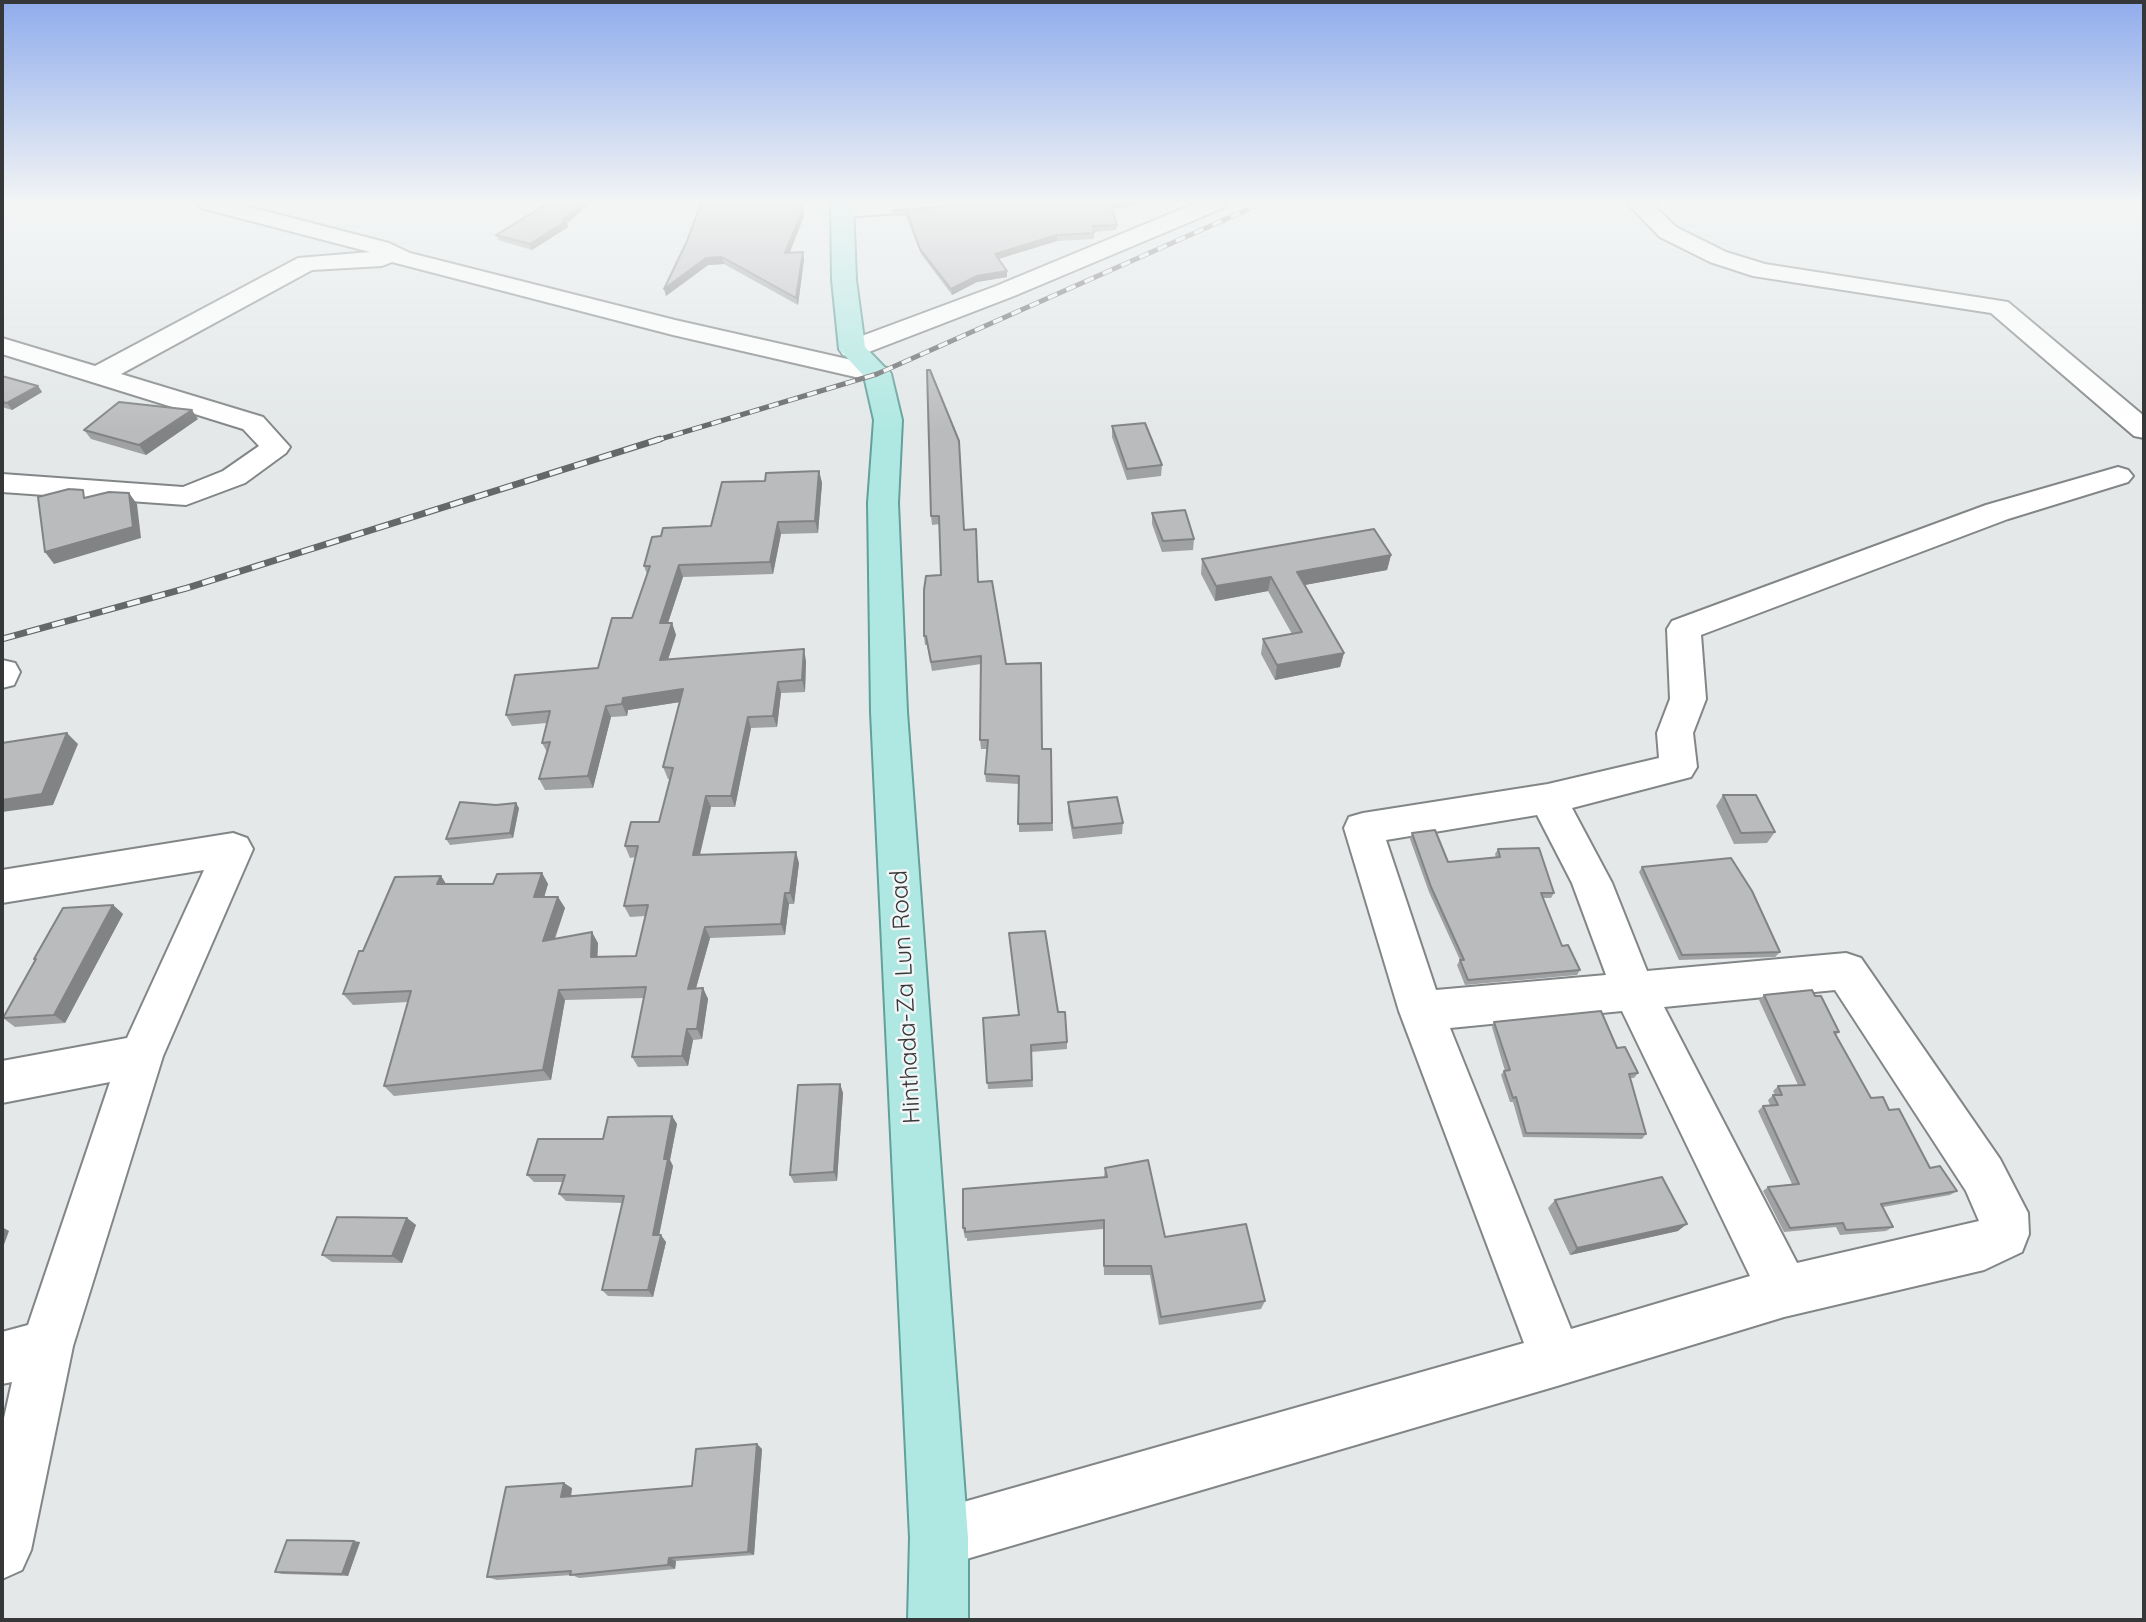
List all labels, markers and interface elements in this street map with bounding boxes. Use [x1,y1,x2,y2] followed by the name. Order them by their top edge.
[885,869,927,1125] street label: Hinthada-Za Lun Road

